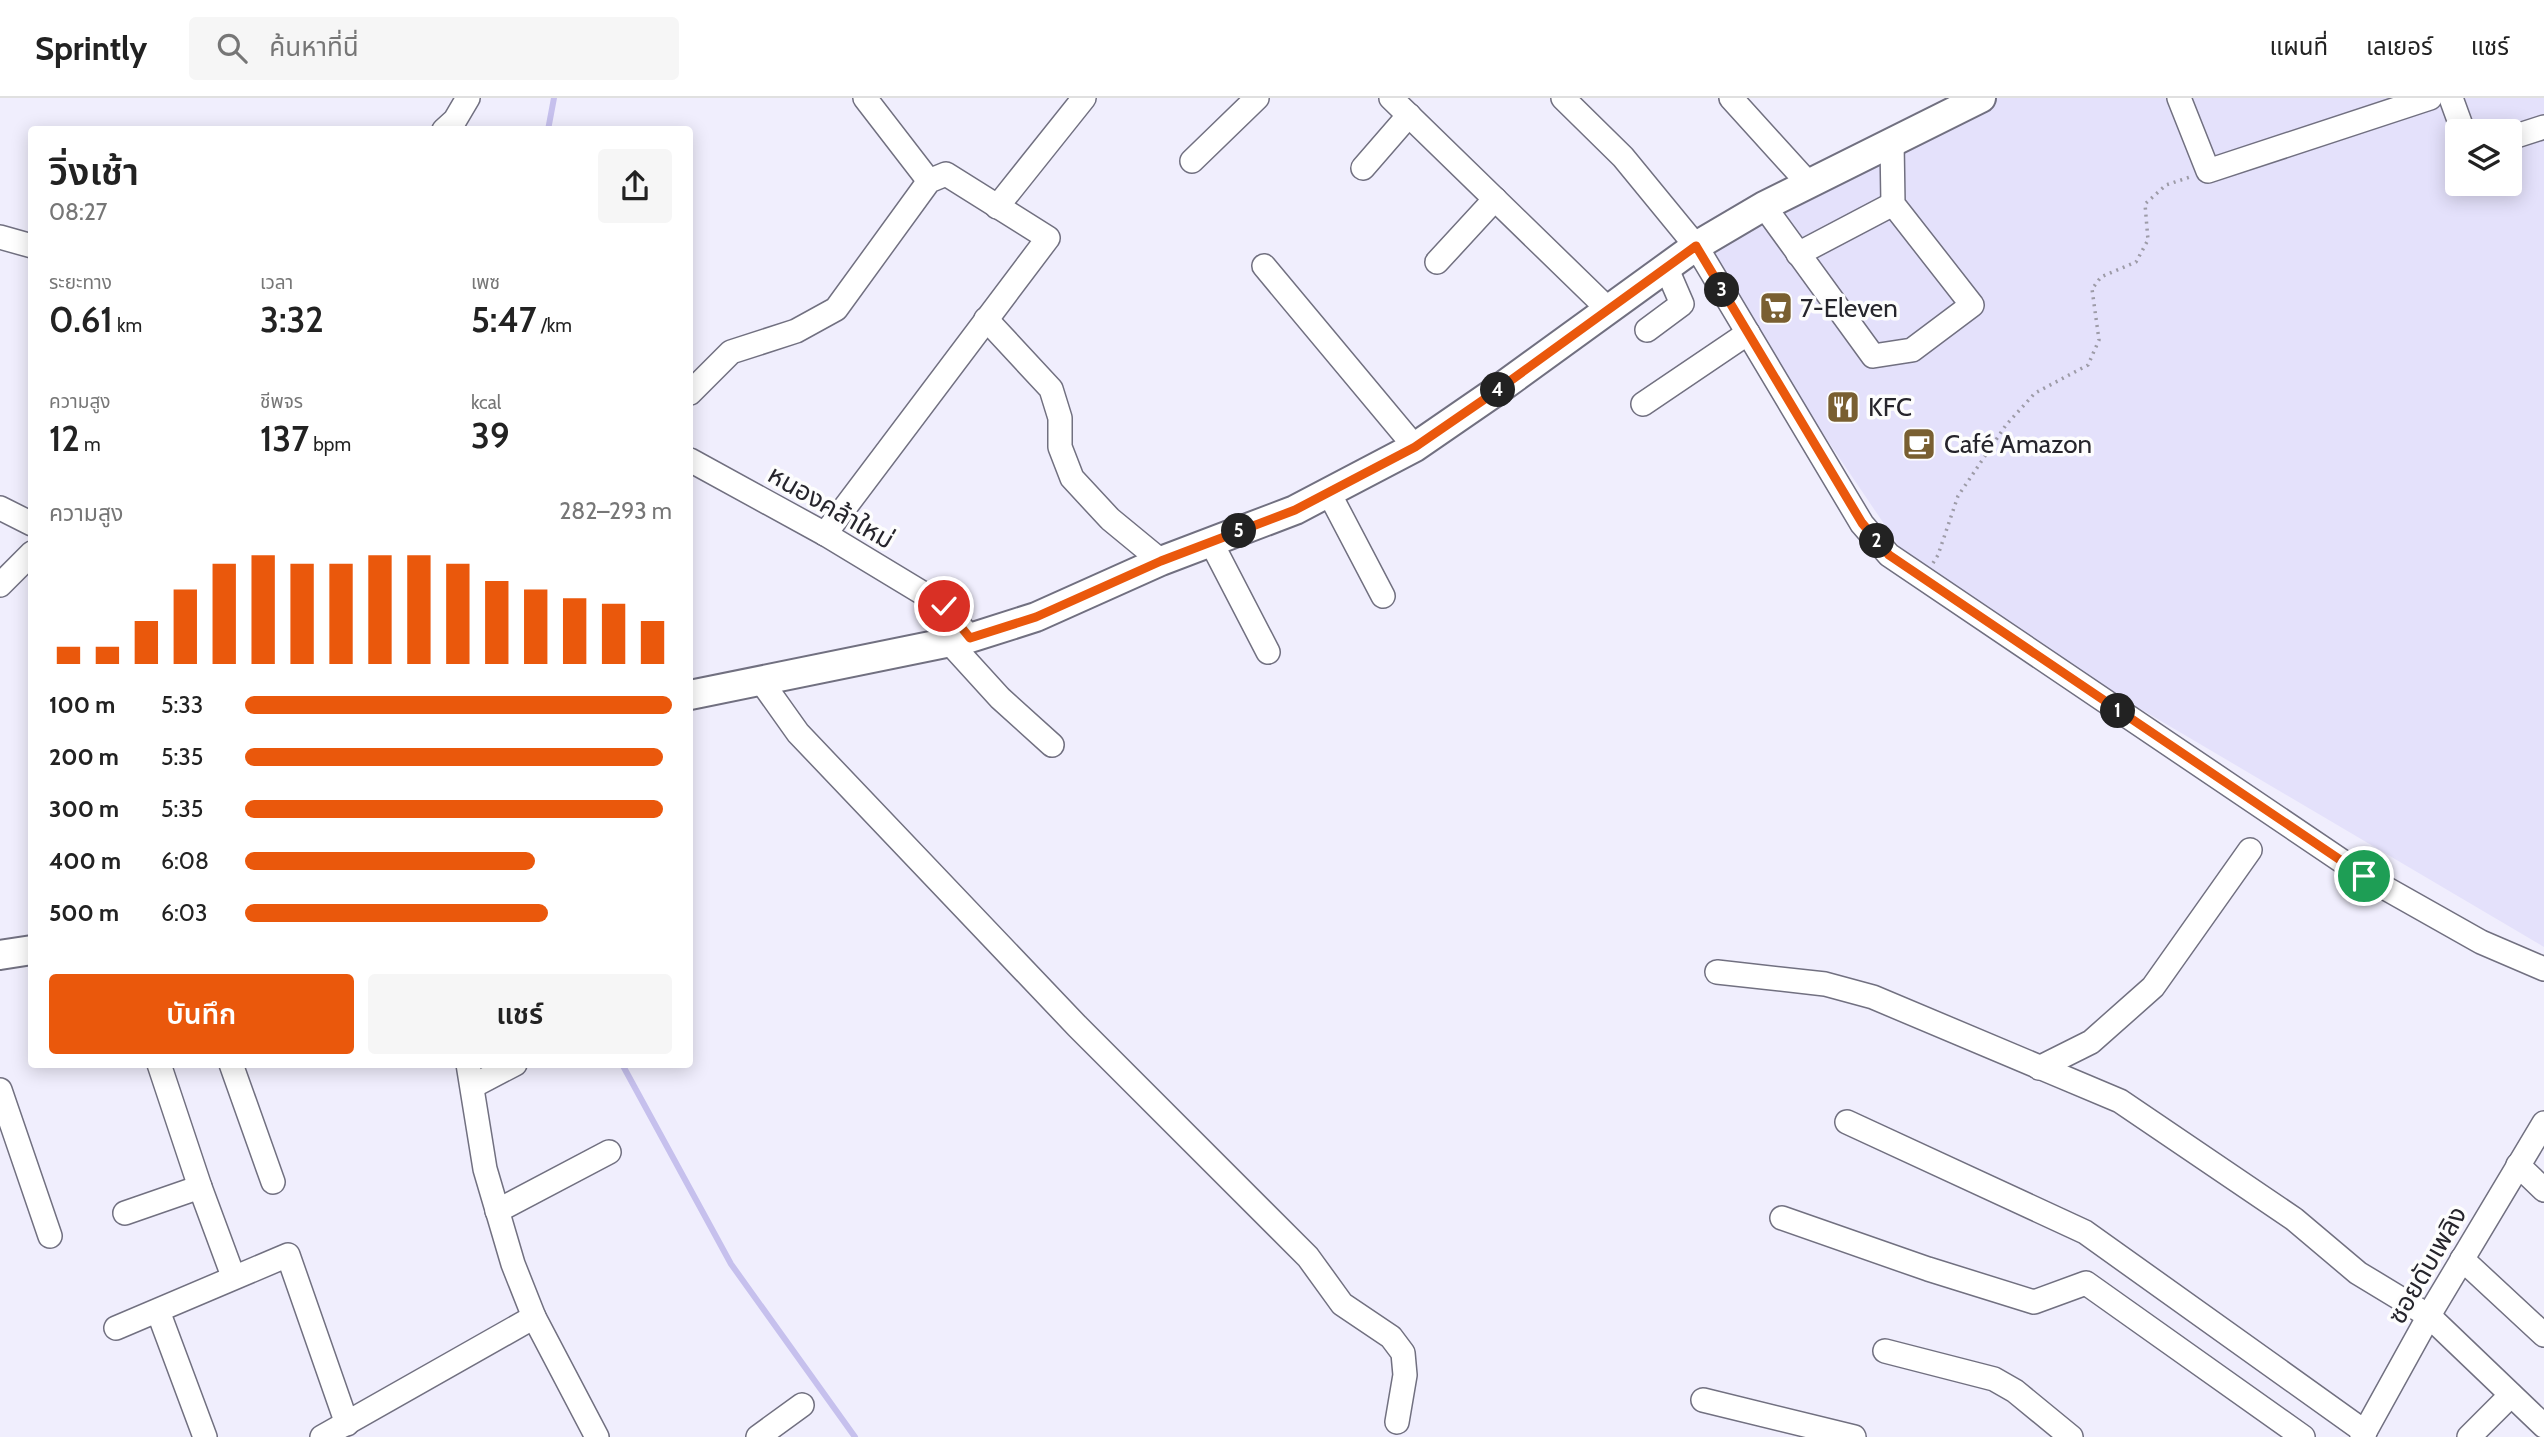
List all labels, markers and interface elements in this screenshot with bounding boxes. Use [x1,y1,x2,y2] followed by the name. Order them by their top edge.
[189,17,679,80] search box
[35,28,147,68] text: Sprintly
[213,29,251,67] icon: search
[269,31,359,63] text: ค้นหาที่นี่
[2270,32,2328,61] text: แผนที่
[2366,32,2433,61] text: เลเยอร์
[2471,32,2509,61] text: แชร์
[2445,119,2522,196] map controls
[2445,119,2522,196] button: layers
[49,148,139,195] text: วิ่งเช้า
[598,149,672,223] button: share
[49,198,107,226] text: 08:27
[49,271,112,294] text: ระยะทาง
[260,271,293,294] text: เวลา
[471,271,500,294] text: เพซ
[1704,272,1740,308] pin: 3
[1716,278,1727,301] text: 3
[1757,289,1795,327] supermarket icon: 7-Eleven
[1800,292,1898,324] place label: 7-Eleven
[49,298,113,341] text: 0.61
[260,298,324,341] text: 3:32
[471,298,536,341] text: 5:47
[113,314,142,337] text: km
[536,314,572,337] text: /km
[1480,372,1516,408] pin: 4
[1492,378,1503,401] text: 4
[1824,388,1862,426] restaurant icon: KFC
[49,390,110,413] text: ความสูง
[260,390,303,413] text: ชีพจร
[471,391,501,414] text: kcal
[1868,391,1912,423] place label: KFC
[471,414,510,457] text: 39
[49,417,80,460] text: 12
[260,417,309,460] text: 137
[1900,425,1938,463] cafe icon: Café Amazon
[1944,428,2092,460] place label: Café Amazon
[80,433,101,456] text: m
[309,433,351,456] text: bpm
[762,458,900,556] street label: หนองคล้าใหม่
[559,497,672,525] text: 282–293 m
[49,499,123,527] text: ความสูง
[1222,514,1256,548] pin: 5
[1233,519,1244,542] text: 5
[1860,524,1895,558] pin: 2
[1871,529,1882,552] text: 2
[914,576,974,636] pin
[925,587,963,625] icon: check
[49,691,115,719] text: 100 m
[161,691,203,719] text: 5:33
[2100,694,2136,728] pin: 1
[2114,699,2121,722] text: 1
[49,743,119,771] text: 200 m
[161,743,203,771] text: 5:35
[49,795,119,823] text: 300 m
[161,795,203,823] text: 5:35
[2334,846,2394,906] pin
[49,847,121,875] text: 400 m
[161,847,209,875] text: 6:08
[2345,857,2383,895] icon: arrive
[49,899,119,927] text: 500 m
[161,899,207,927] text: 6:03
[49,974,354,1054] button: บันทึก
[368,974,672,1054] button: แชร์
[2380,1200,2474,1330] street label: ซอยดับเพลิง

